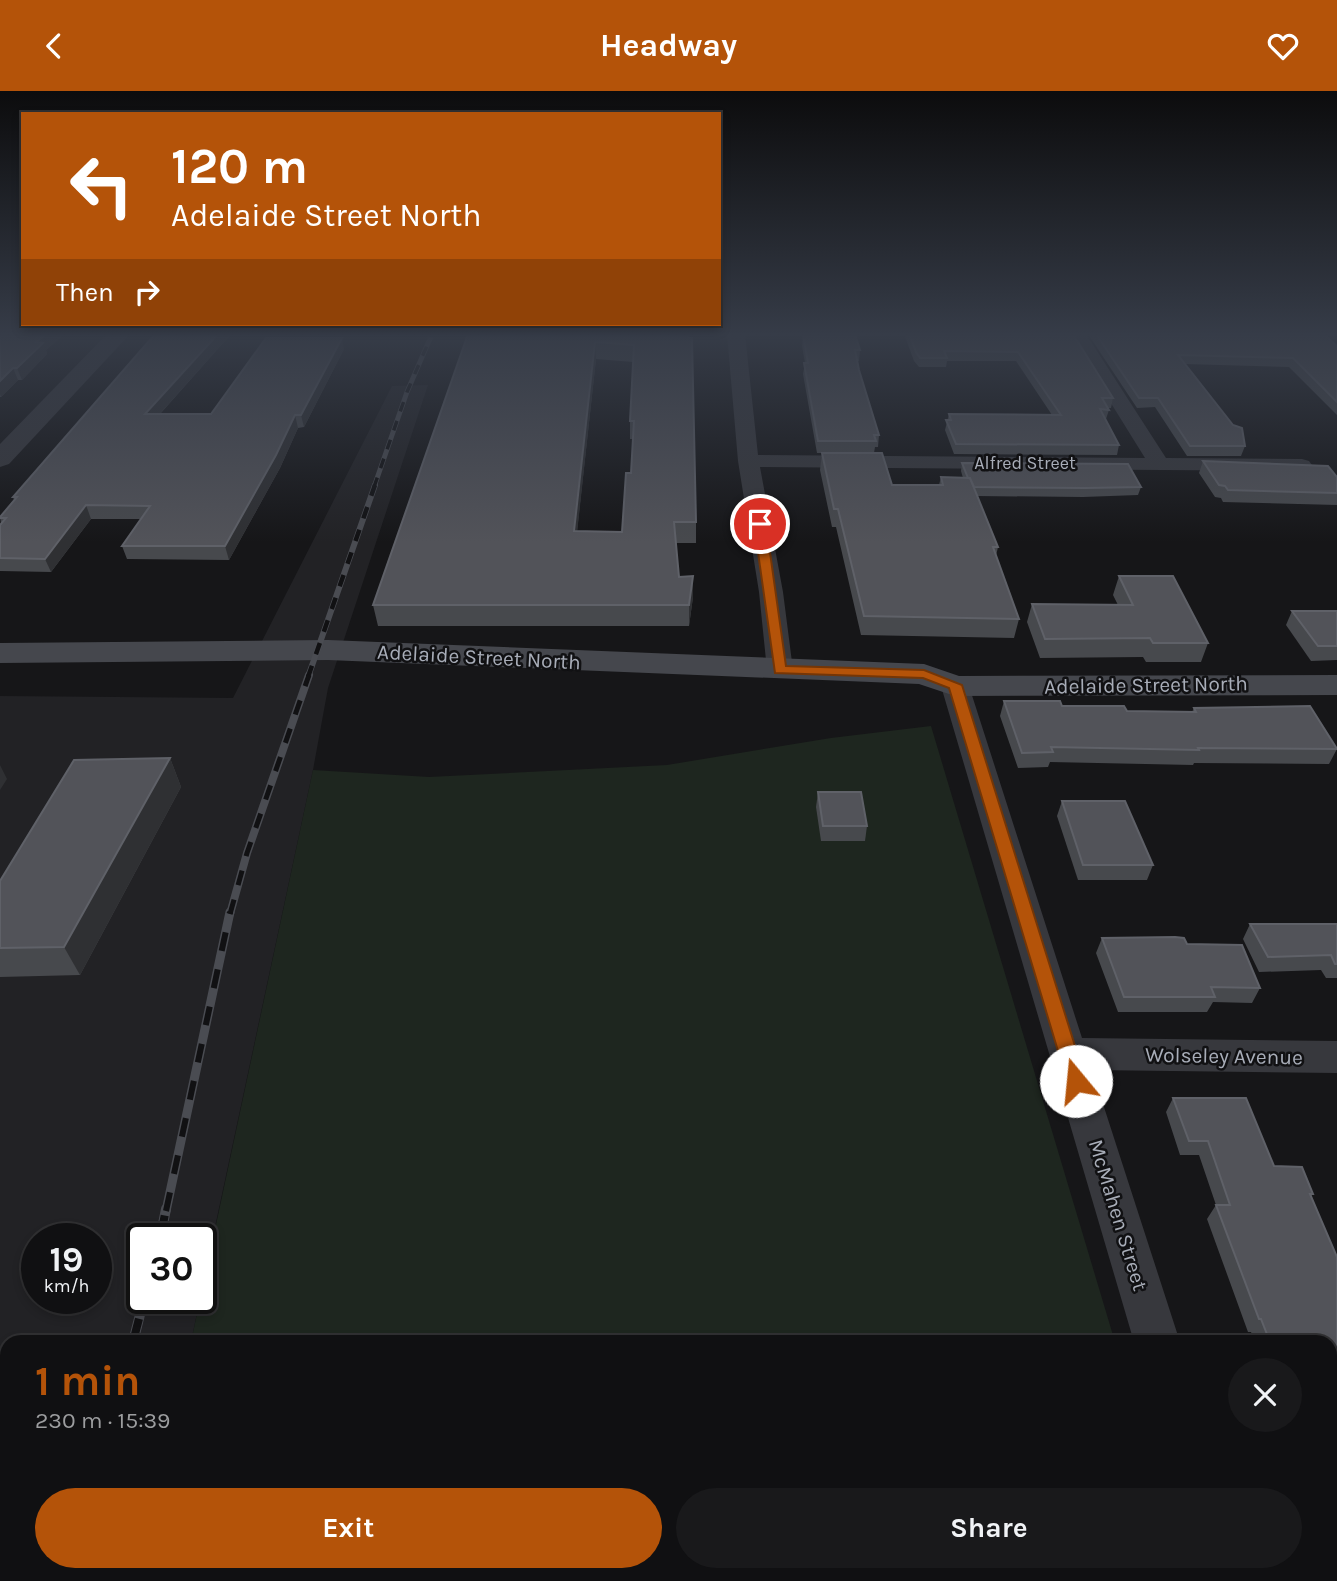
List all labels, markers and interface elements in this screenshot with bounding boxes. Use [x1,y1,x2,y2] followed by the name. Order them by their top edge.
[35,27,73,65] icon: back
[600,27,737,64] text: Headway
[1264,27,1302,65] icon: heart
[171,138,308,195] text: 120 m
[56,140,147,231] icon: left
[171,197,482,234] text: Adelaide Street North
[128,273,166,311] icon: right
[56,277,114,308] text: Then
[974,452,1076,474] street label: Alfred Street
[730,494,790,554] pin
[741,505,779,543] icon: arrive
[377,640,581,674] street label: Adelaide Street North
[1044,671,1248,699] street label: Adelaide Street North
[1145,1043,1303,1069] street label: Wolseley Avenue
[1039,1044,1113,1118] position arrow
[1084,1137,1152,1294] street label: McMahen Street
[126,1223,217,1314] speed limit sign: 30
[50,1239,83,1280] text: 19
[44,1275,89,1297] text: km/h
[35,1356,140,1406] text: 1 min
[1228,1358,1302,1432] button: close
[35,1407,170,1434] text: 230 m · 15:39
[35,1488,662,1568] button: Exit
[676,1488,1302,1568] button: Share

